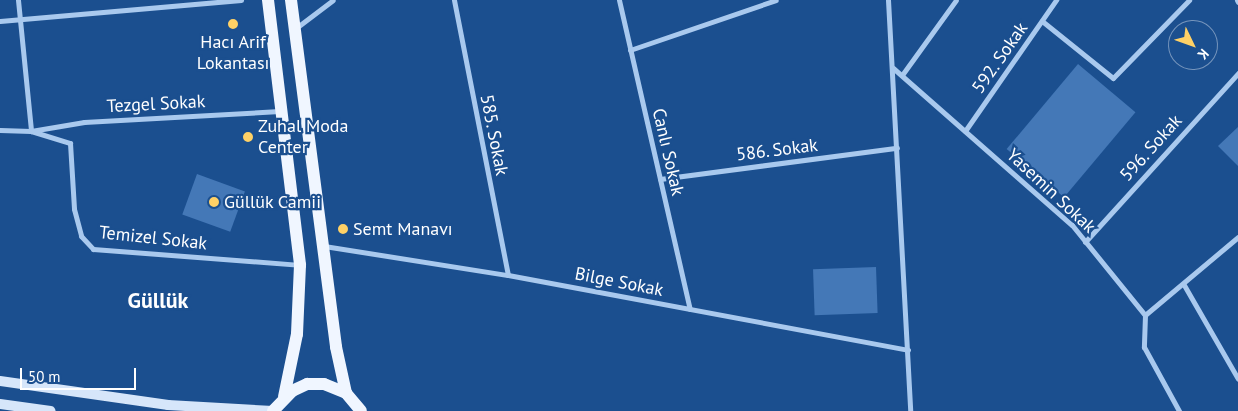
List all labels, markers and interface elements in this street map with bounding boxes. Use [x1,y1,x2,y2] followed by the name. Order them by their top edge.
[227,18,239,30] marker: Hacı Arif Lokantası
[967,18,1033,98] street label: 592. Sokak
[1168,20,1218,70] north arrow
[197,32,269,74] place label: Hacı Arif Lokantası
[1194,45,1213,64] text: K
[106,91,206,117] street label: Tezgel Sokak
[475,92,513,178] street label: 585. Sokak
[647,106,689,198] street label: Canlı Sokak
[1115,110,1187,186] street label: 596. Sokak
[258,116,348,158] place label: Zuhal Moda Center
[242,131,254,143] marker: Zuhal Moda Center
[734,134,820,166] street label: 586. Sokak
[1002,144,1100,238] street label: Yasemin Sokak
[224,191,322,213] place label: Güllük Camii
[208,196,220,208] marker: Güllük Camii
[353,218,453,240] place label: Semt Manavı
[98,222,208,254] street label: Temizel Sokak
[337,223,349,235] marker: Semt Manavı
[573,263,665,301] street label: Bilge Sokak
[128,288,188,314] district label: Güllük
[22,358,139,390] scale bar
[28,367,61,386] text: 50 m

